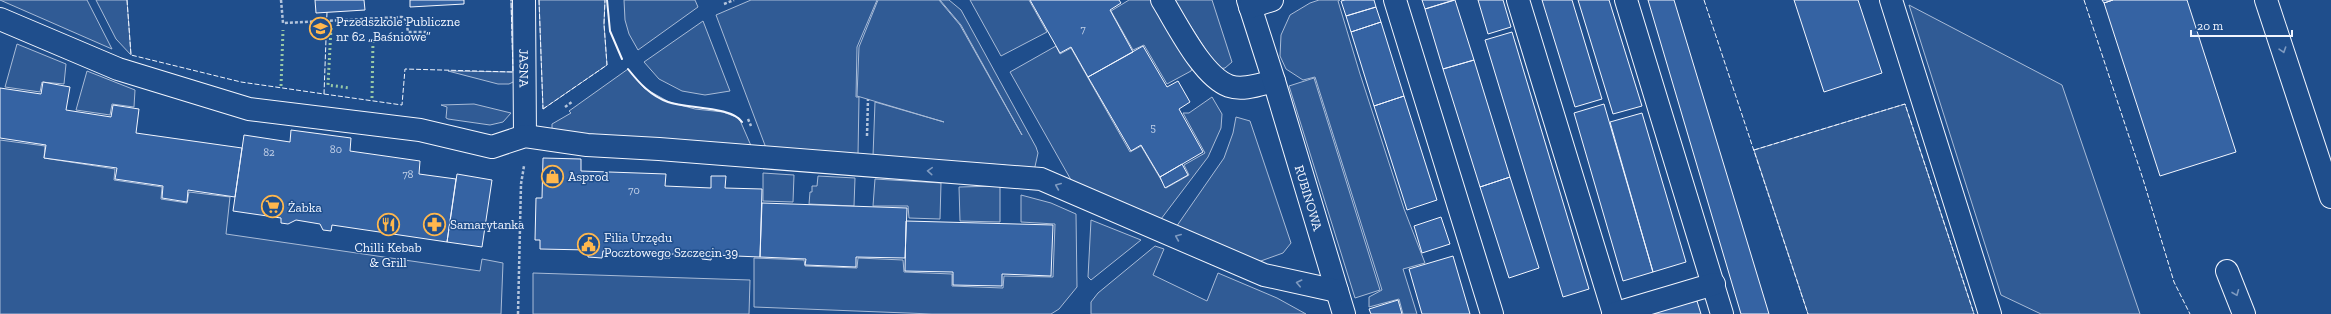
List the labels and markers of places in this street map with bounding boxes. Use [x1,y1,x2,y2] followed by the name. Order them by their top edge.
[336,14,460,44] place label: Przedszkole Publiczne nr 62 „Baśniowe”
[307,15,333,41] school or university icon: Przedszkole Publiczne nr 62 „Baśniowe”
[539,163,565,189] shop icon: Asprod
[568,169,609,184] place label: Asprod
[260,194,286,220] supermarket icon: Żabka
[288,200,322,215] place label: Żabka
[422,211,448,237] pharmacy icon: Samarytanka
[375,212,401,238] restaurant icon: Chilli Kebab & Grill
[450,217,525,232] place label: Samarytanka
[604,230,738,260] place label: Filia Urzędu Pocztowego Szczecin 39
[575,231,601,257] public building icon: Filia Urzędu Pocztowego Szczecin 39
[354,240,422,270] place label: Chilli Kebab & Grill

